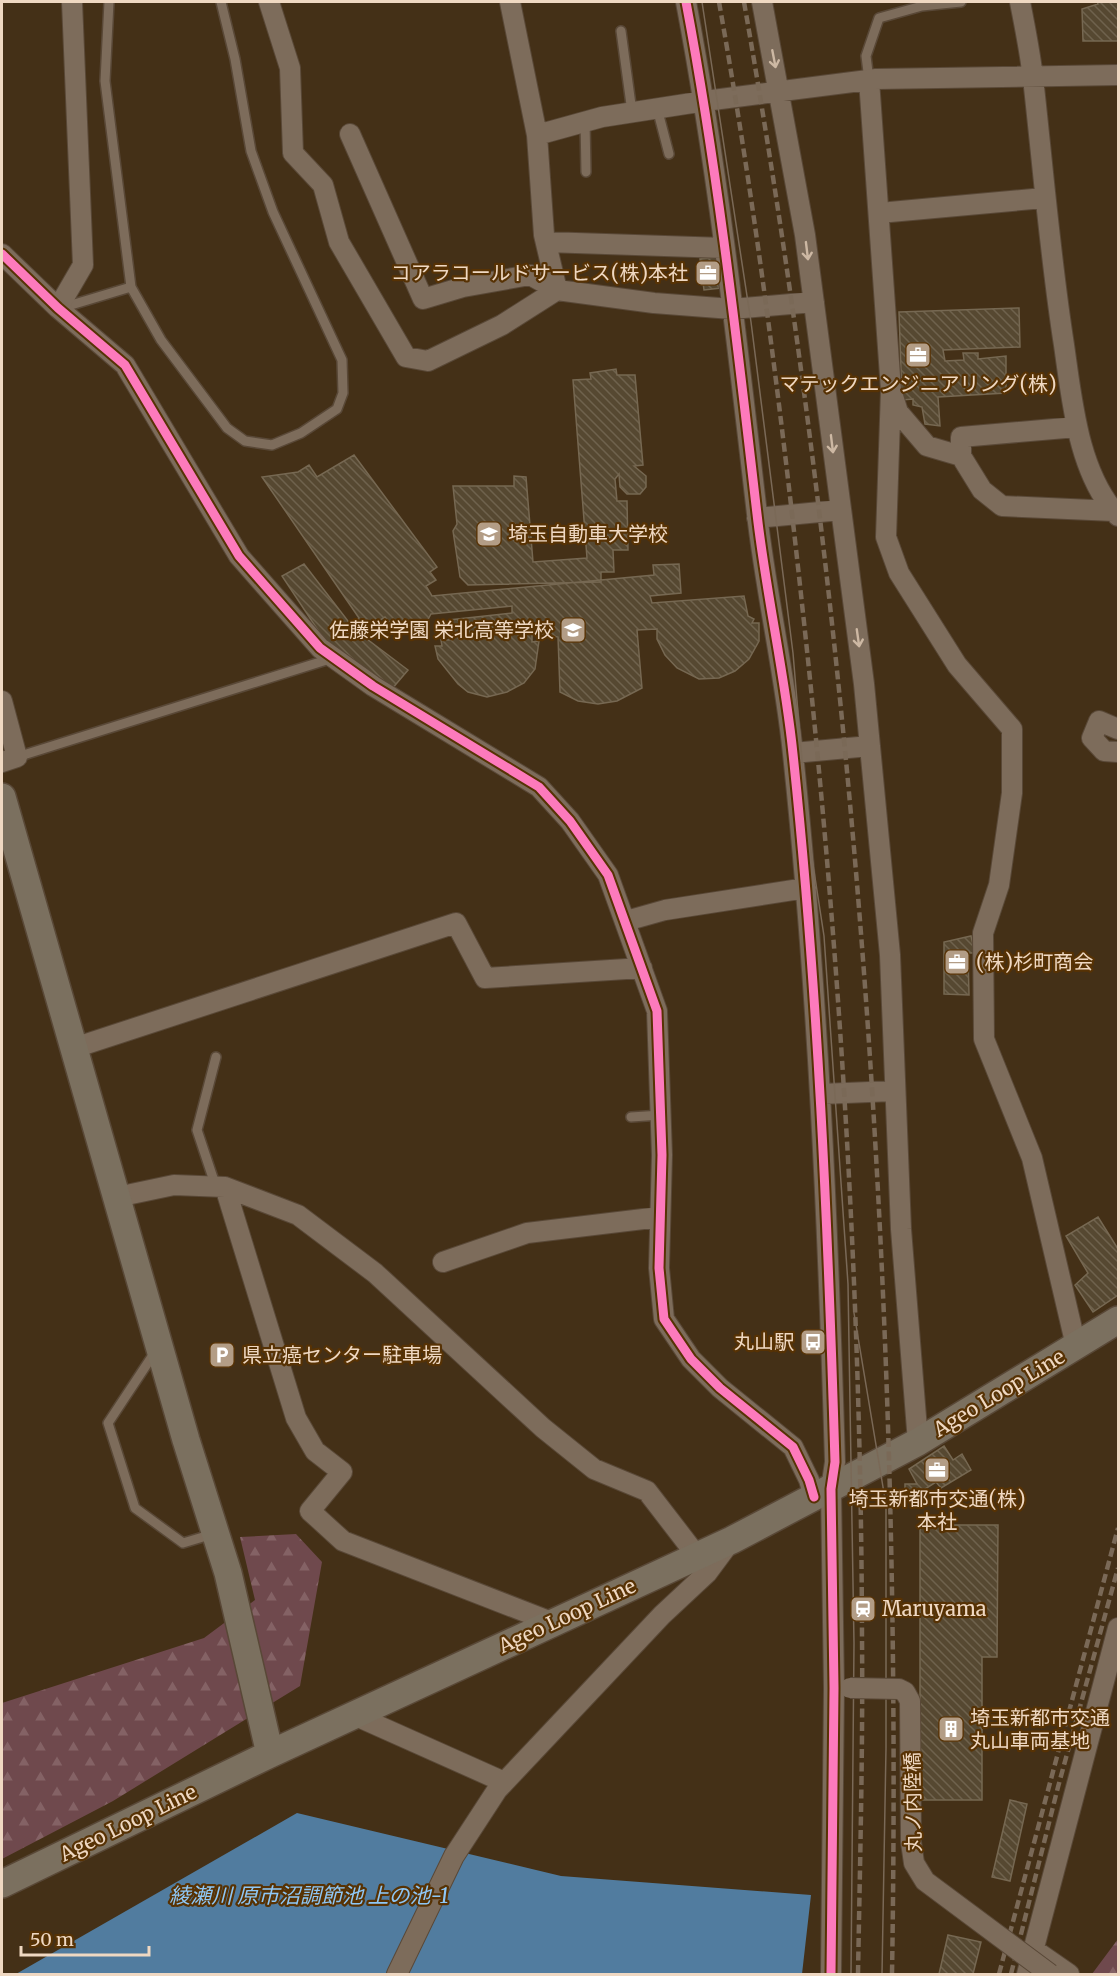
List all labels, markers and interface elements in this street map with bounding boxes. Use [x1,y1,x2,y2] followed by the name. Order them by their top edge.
[768,49,780,68] one-way arrow
[802,241,813,260] one-way arrow
[693,258,723,288] office icon: コアラコールドサービス(株)本社
[391,260,688,285] place label: コアラコールドサービス(株)本社
[903,340,933,370] office icon: マテックエンジニアリング(株)
[779,371,1057,396] place label: マテックエンジニアリング(株)
[827,434,838,454] one-way arrow
[474,519,504,549] school or university icon: 埼玉自動車大学校
[508,521,668,546] place label: 埼玉自動車大学校
[558,615,588,645] school or university icon: 佐藤栄学園 栄北高等学校
[329,617,554,642] place label: 佐藤栄学園 栄北高等学校
[852,627,863,647] one-way arrow
[942,947,972,977] office icon: (株)杉町商会
[976,949,1093,974] place label: (株)杉町商会
[798,1327,828,1357] bus stop icon: 丸山駅
[734,1329,794,1354] place label: 丸山駅
[207,1340,237,1370] parking icon: 県立癌センター駐車場
[242,1342,442,1367] place label: 県立癌センター駐車場
[928,1343,1069,1442] street label: Ageo Loop Line
[922,1455,952,1485] office icon: 埼玉新都市交通(株) 本社
[848,1486,1026,1534] place label: 埼玉新都市交通(株) 本社
[493,1573,640,1659] street label: Ageo Loop Line
[848,1594,878,1624] station icon: Maruyama
[882,1596,987,1621] place label: Maruyama
[970,1705,1110,1753] place label: 埼玉新都市交通 丸山車両基地
[936,1714,966,1744] building icon: 埼玉新都市交通 丸山車両基地
[899,1752,926,1852] street label: 丸ノ内陸橋
[54,1779,200,1867] street label: Ageo Loop Line
[169,1882,449,1909] water label: 綾瀬川 原市沼調節池 上の池-1
[21,1919,148,1957] scale bar
[30,1928,74,1951] text: 50 m

